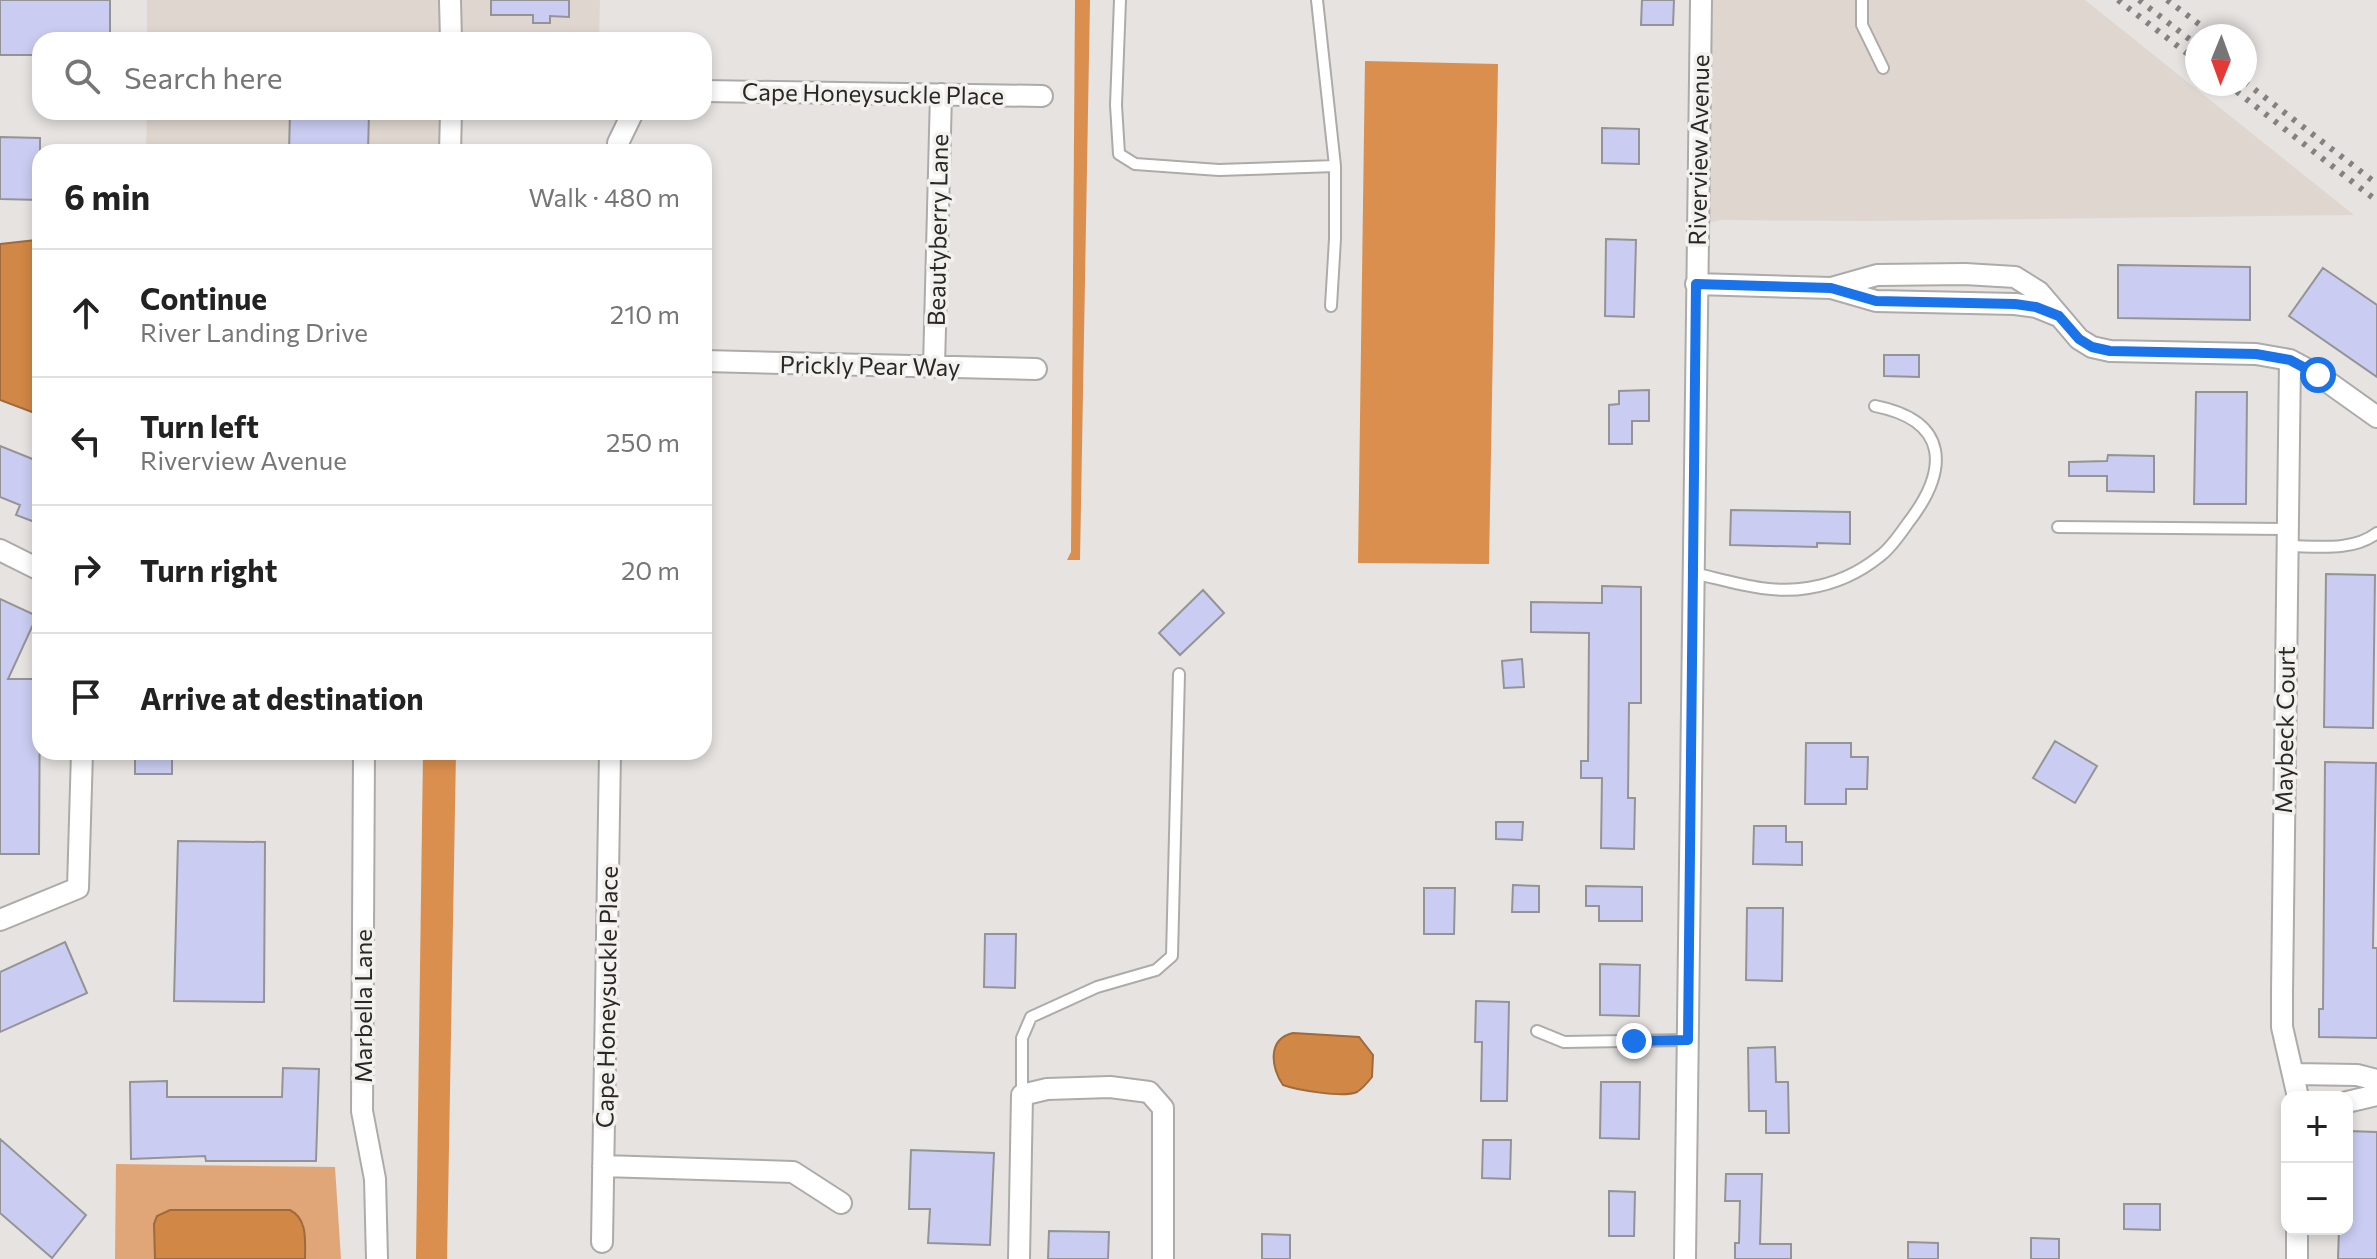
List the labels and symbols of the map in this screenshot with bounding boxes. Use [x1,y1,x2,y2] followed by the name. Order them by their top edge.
[2185,24,2257,96] north arrow
[1682,54,1714,246] street label: Riverview Avenue
[742,76,1004,110] street label: Cape Honeysuckle Place
[921,134,953,326] street label: Beautyberry Lane
[779,349,961,381] street label: Prickly Pear Way
[2300,357,2336,393] route start
[2268,646,2300,814] street label: Maybeck Court
[589,866,623,1128] street label: Cape Honeysuckle Place
[348,929,377,1083] street label: Marbella Lane
[1616,1023,1652,1059] route end

